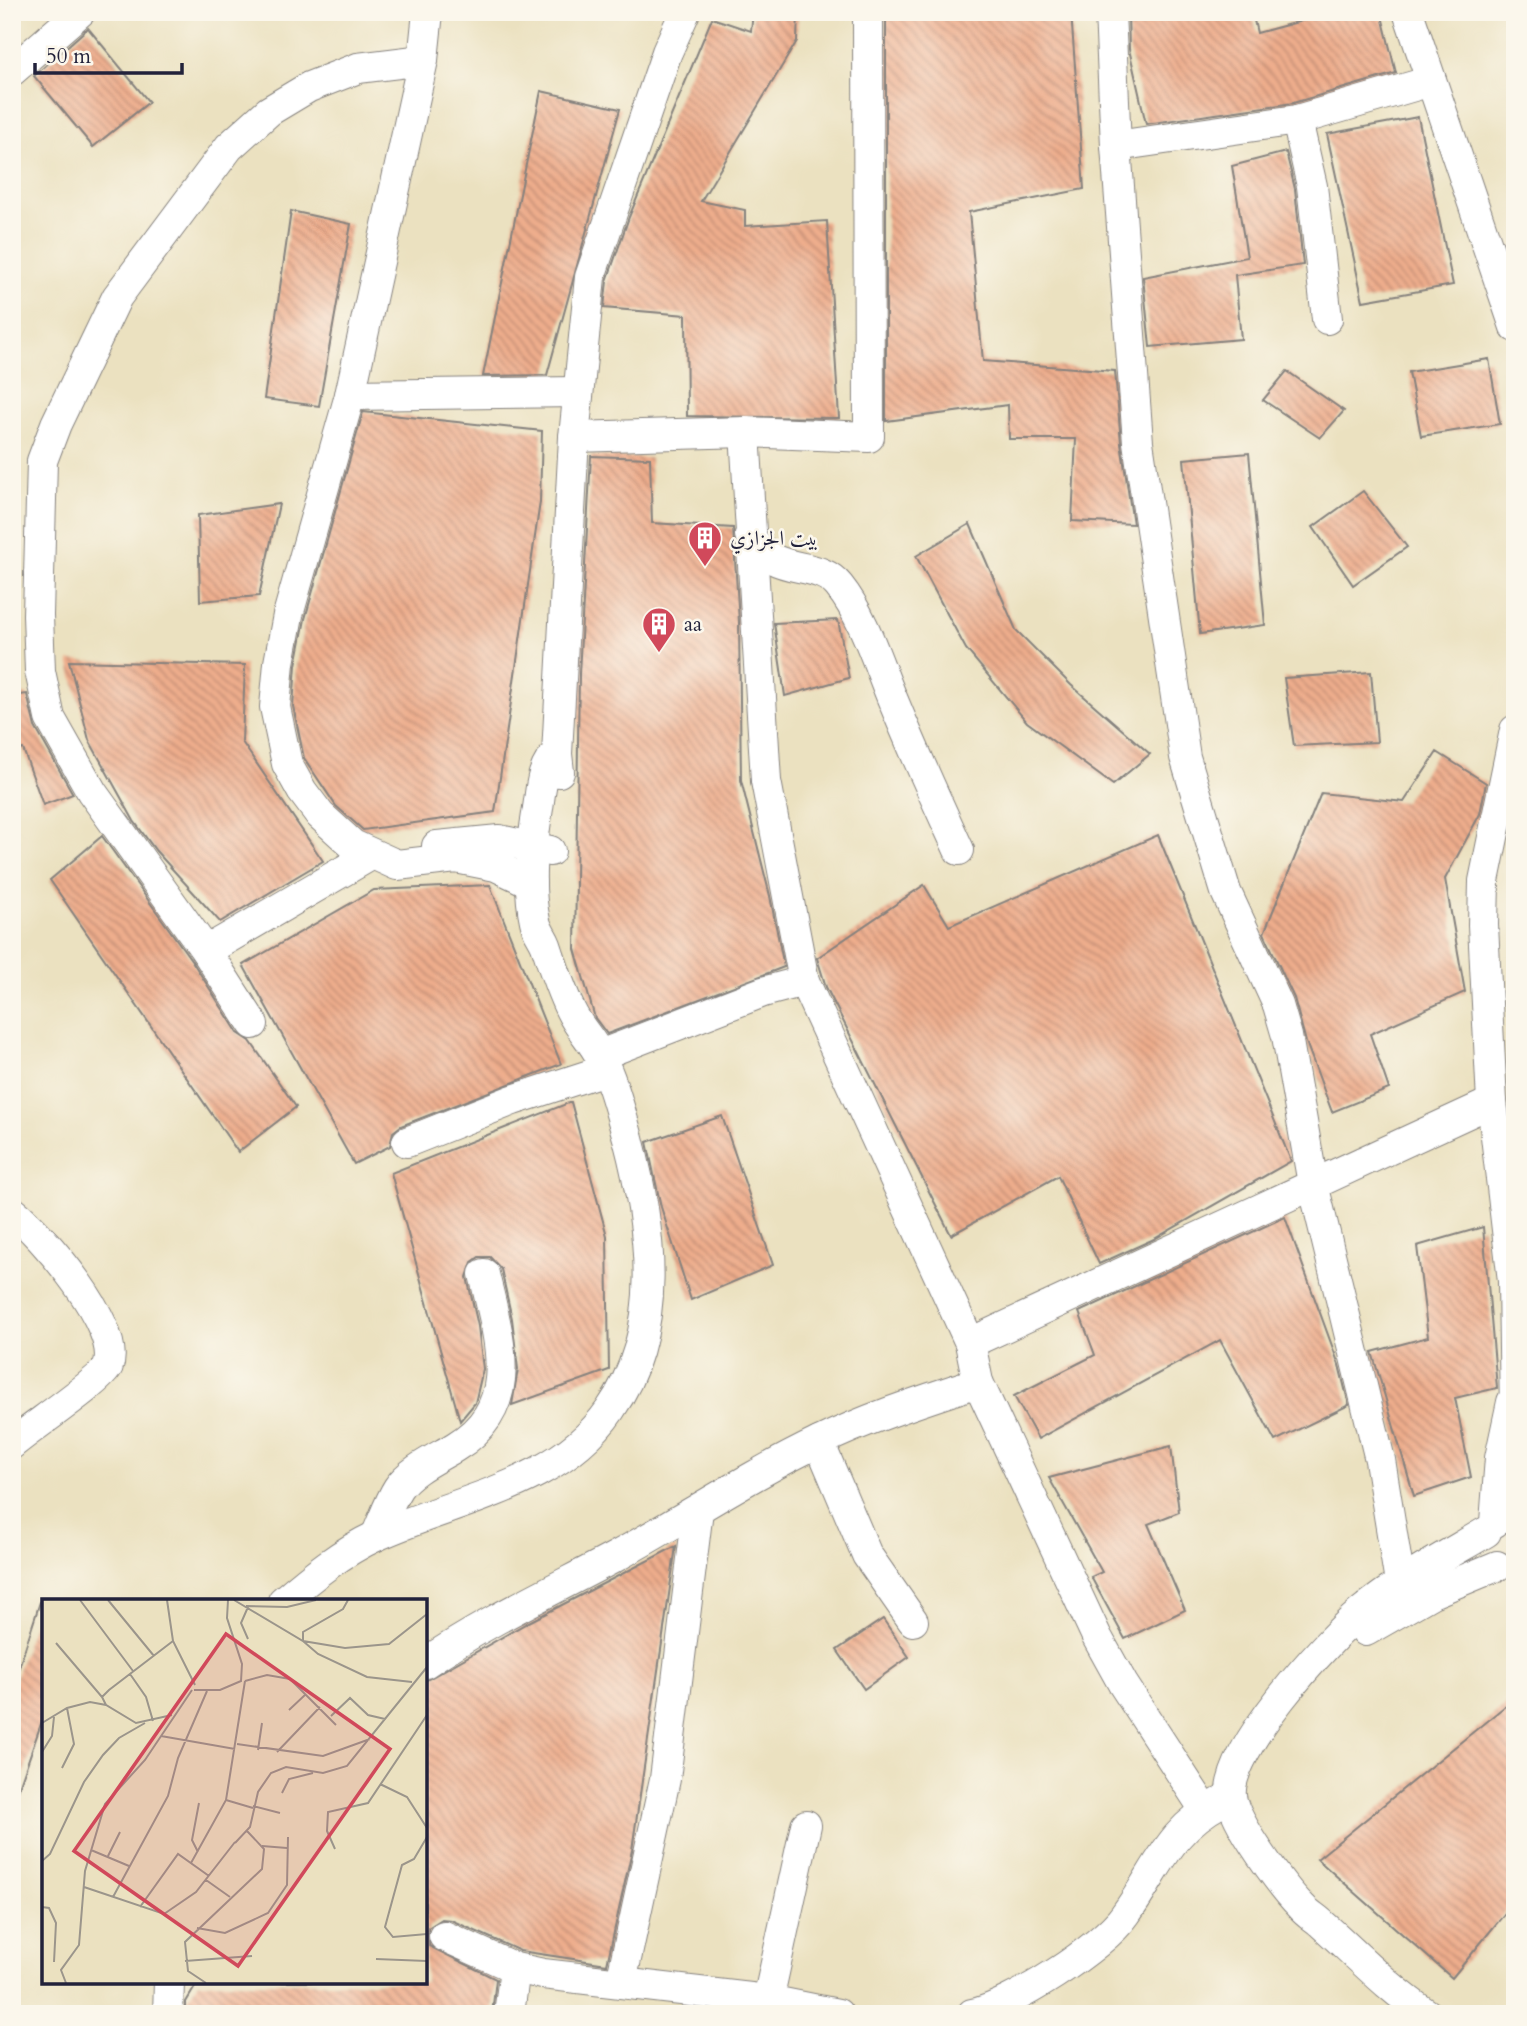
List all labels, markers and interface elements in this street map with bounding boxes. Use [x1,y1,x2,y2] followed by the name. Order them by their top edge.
[35,32,182,76] scale bar
[46,42,91,71] text: 50 m
[686,519,724,568] building icon: بيت الجزازي
[730,524,818,554] place label: بيت الجزازي
[640,605,678,654] building icon: aa
[684,610,702,639] place label: aa
[42,1599,427,1984] inset map

